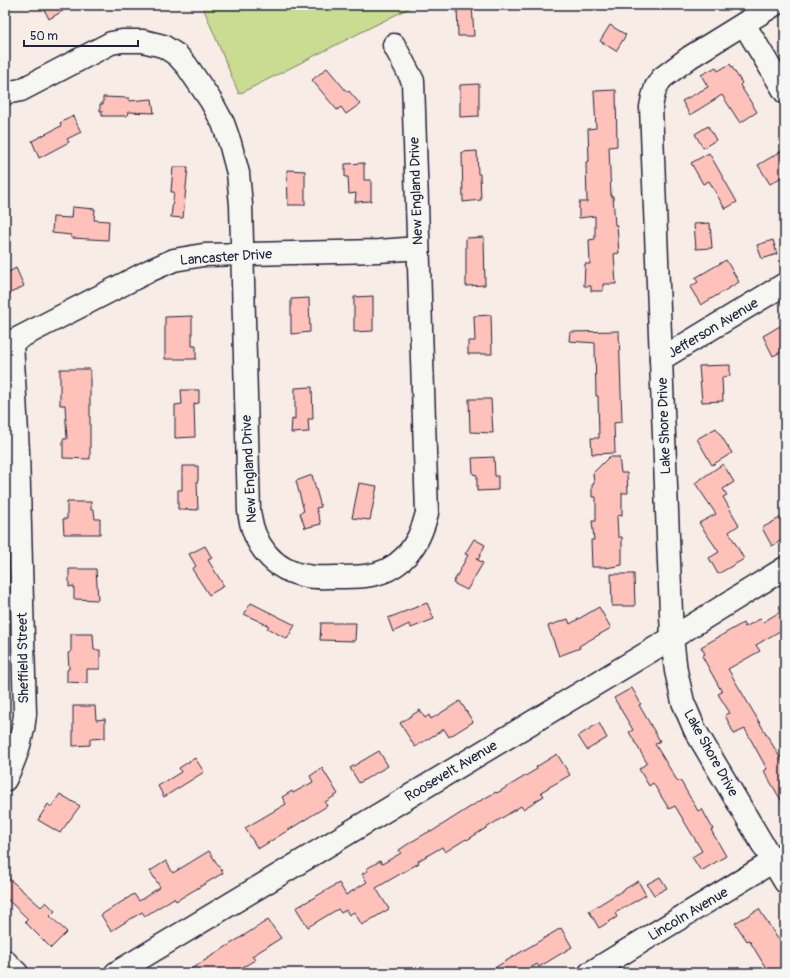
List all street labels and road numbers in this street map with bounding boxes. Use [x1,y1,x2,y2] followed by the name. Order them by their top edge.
[406,137,426,245] street label: New England Drive
[179,245,273,269] street label: Lancaster Drive
[665,294,761,362] street label: Jefferson Avenue
[654,377,674,475] street label: Lake Shore Drive
[238,414,260,523] street label: New England Drive
[14,612,32,704] street label: Sheffield Street
[680,706,742,800] street label: Lake Shore Drive
[402,737,500,805] street label: Roosevelt Avenue
[645,883,731,944] street label: Lincoln Avenue

